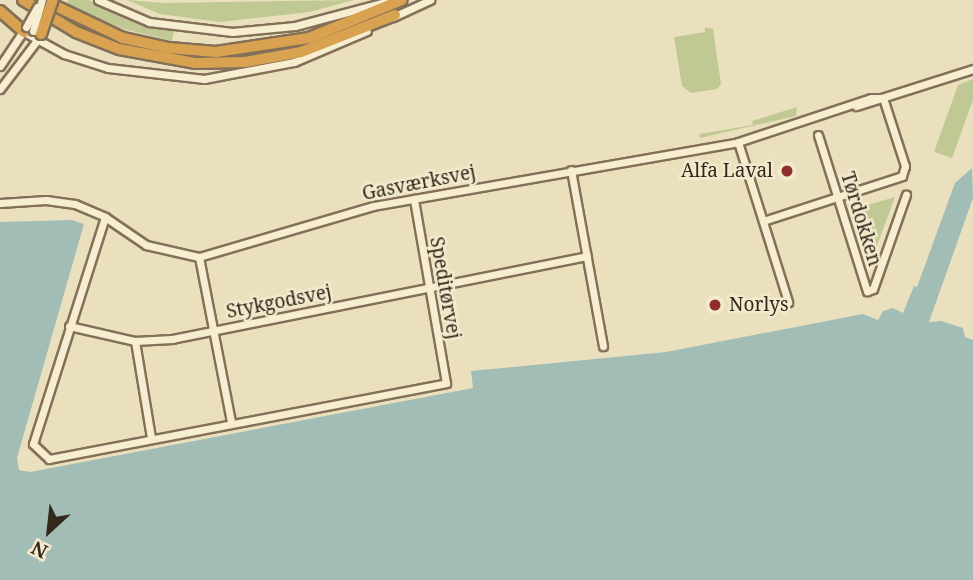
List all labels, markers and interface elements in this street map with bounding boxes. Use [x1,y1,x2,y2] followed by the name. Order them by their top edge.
[681,160,773,182] place label: Alfa Laval
[360,161,478,205] street label: Gasværksvej
[779,163,795,179] marker: Alfa Laval
[836,169,886,269] street label: Tørdokken
[425,235,465,341] street label: Speditørvej
[224,281,334,323] street label: Stykgodsvej
[729,294,789,316] place label: Norlys
[707,297,723,313] marker: Norlys
[14,496,84,566] north arrow
[27,535,52,565] text: N

